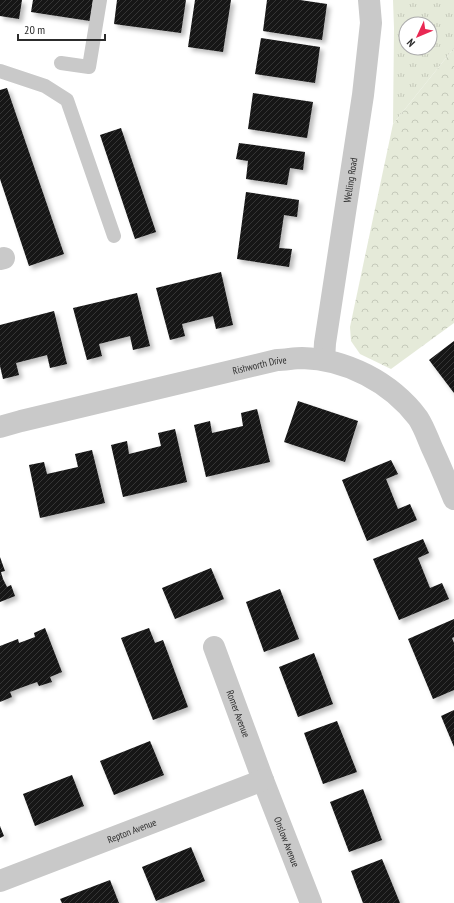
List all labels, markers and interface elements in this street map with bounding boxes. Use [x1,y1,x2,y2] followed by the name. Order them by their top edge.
[18,16,105,42] scale bar
[398,16,438,56] north arrow
[24,22,45,37] text: 20 m
[404,36,418,50] text: N
[340,157,360,203] street label: Welling Road
[231,353,287,377] street label: Rishworth Drive
[224,688,253,739] street label: Romer Avenue
[105,815,158,846] street label: Repton Avenue
[271,815,303,869] street label: Onslow Avenue

